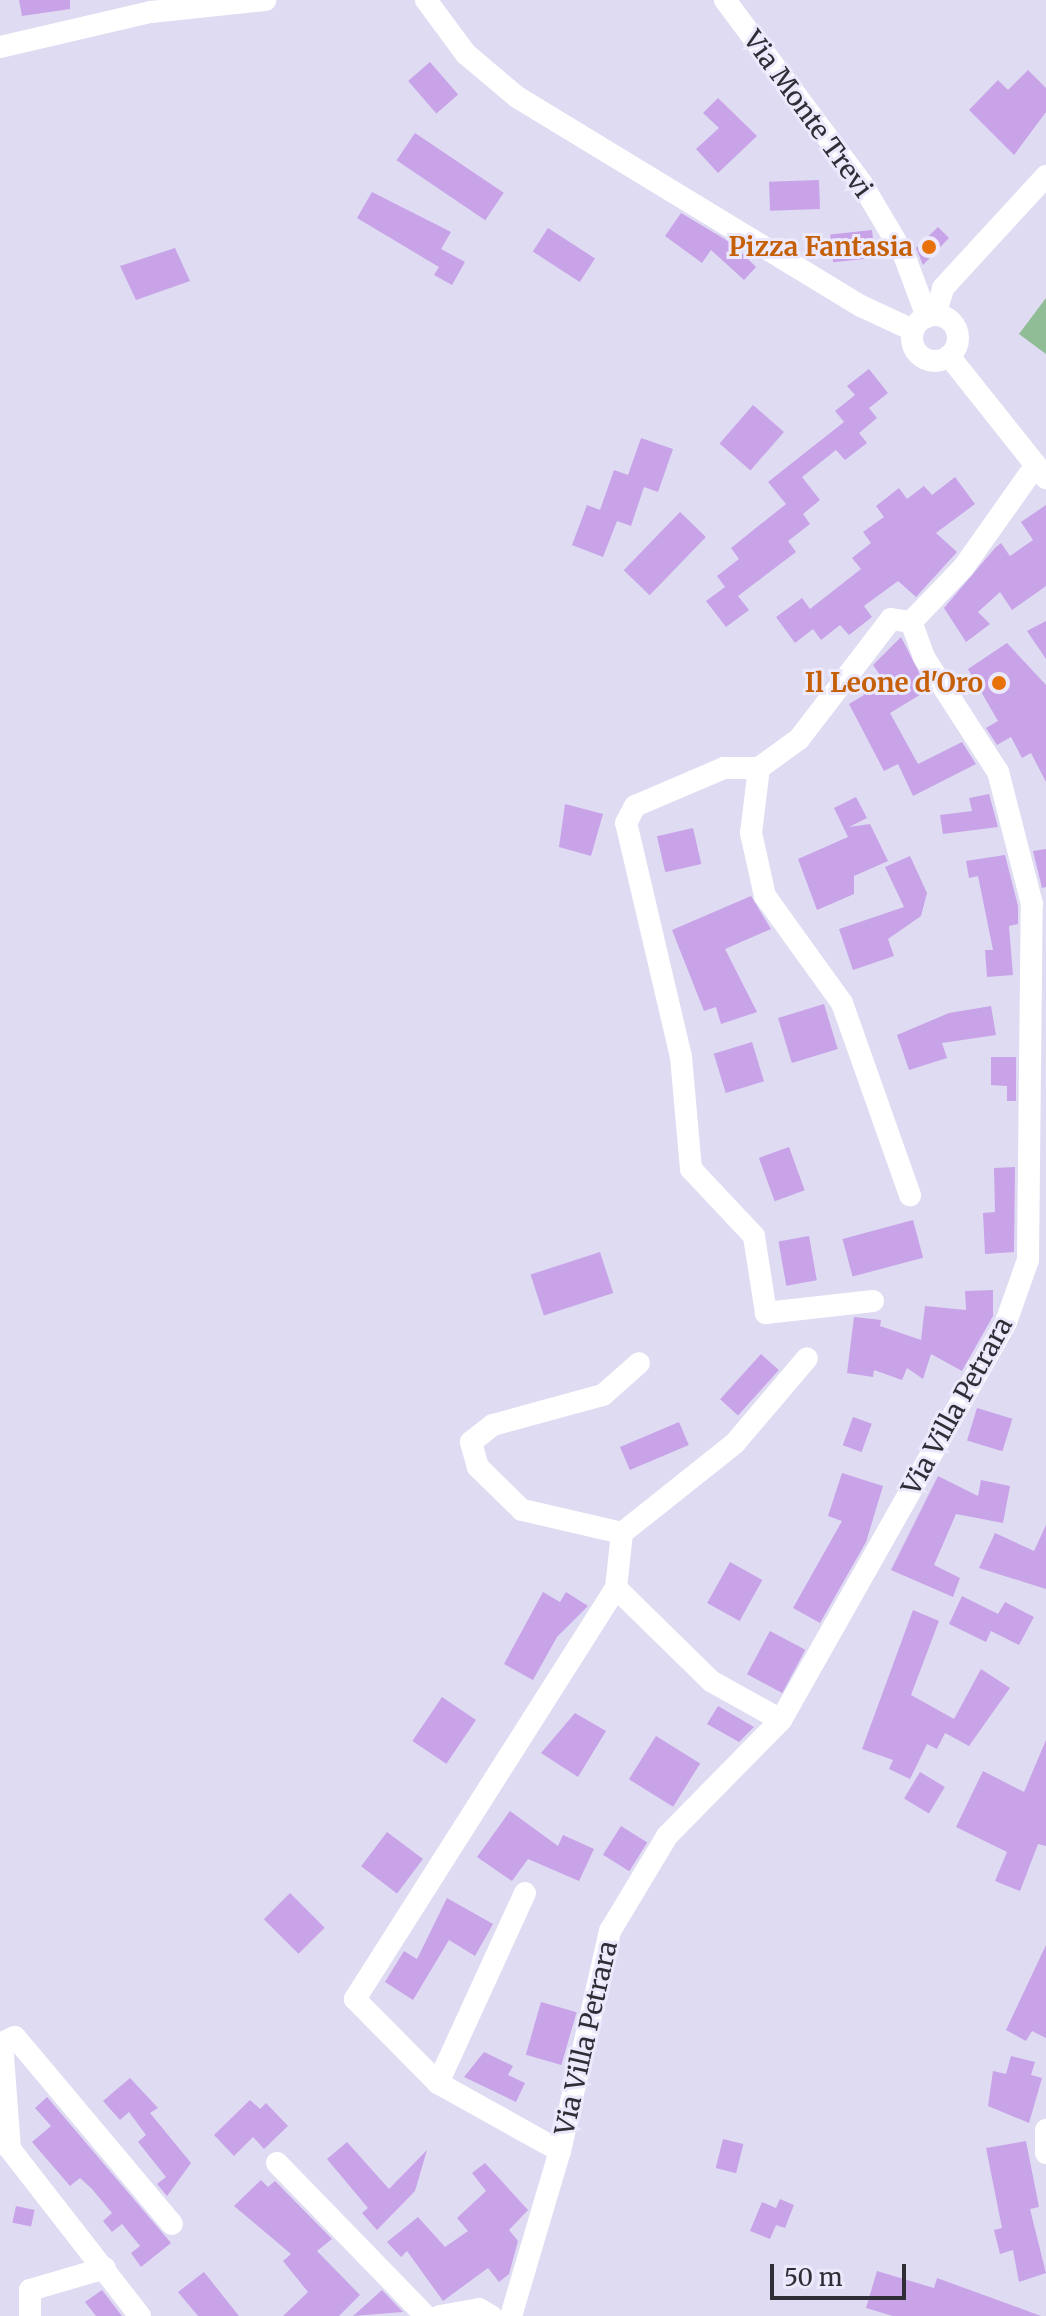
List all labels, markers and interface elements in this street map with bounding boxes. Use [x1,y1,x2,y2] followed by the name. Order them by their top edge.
[737,24,879,204] street label: Via Monte Trevi
[728,231,913,263] place label: Pizza Fantasia
[920,238,938,256] marker: Pizza Fantasia
[805,667,983,699] place label: Il Leone d'Oro
[990,674,1008,692] marker: Il Leone d'Oro
[895,1312,1019,1500] street label: Via Villa Petrara
[548,1938,624,2138] street label: Via Villa Petrara
[774,2248,910,2298] scale bar
[784,2262,843,2293] text: 50 m

